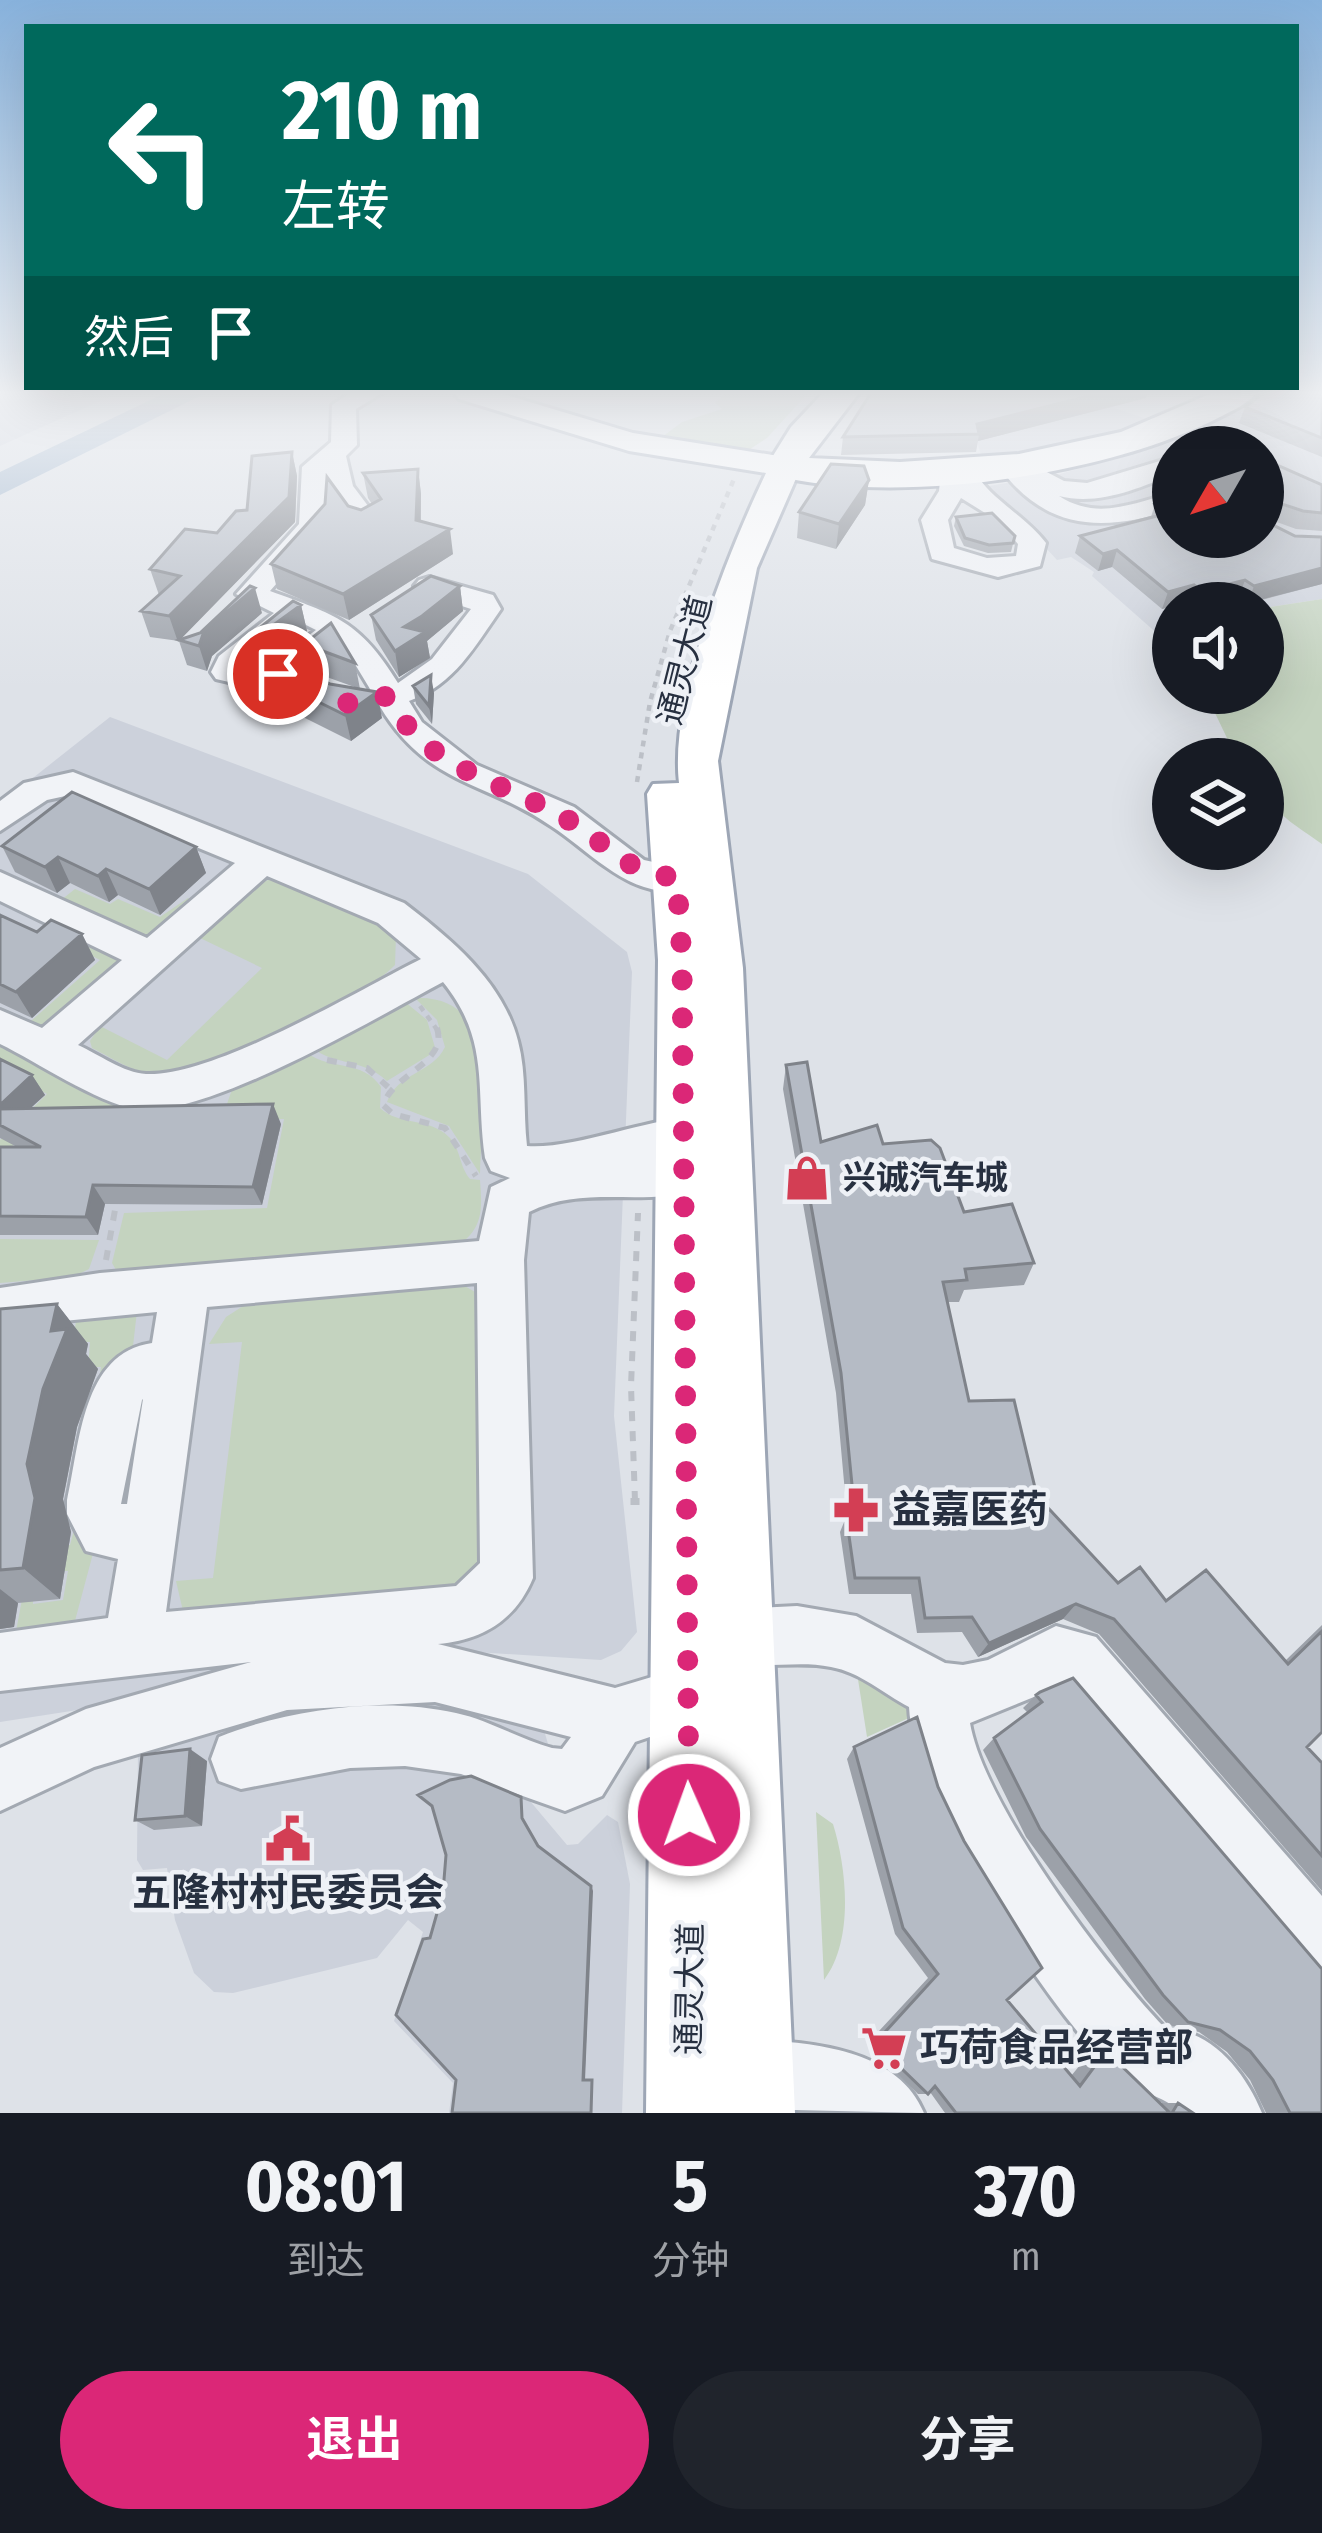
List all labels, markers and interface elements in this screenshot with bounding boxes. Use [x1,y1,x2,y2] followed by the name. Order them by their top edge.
[282,60,482,161] text: 210 m
[84,72,240,228] icon: left
[282,175,390,239] text: 左转
[198,300,264,366] icon: arrive
[84,311,174,365] text: 然后
[1152,426,1284,558] north arrow
[1152,426,1284,870] map controls
[1152,582,1284,714] button: sound
[650,591,720,729] street label: 通灵大道
[227,623,329,725] pin
[245,641,311,707] icon: arrive
[1152,738,1284,870] button: layers
[782,1153,832,1203] shop icon: 兴诚汽车城
[843,1158,1008,1198] place label: 兴诚汽车城
[831,1485,881,1535] pharmacy icon: 益嘉医药
[892,1487,1048,1533] place label: 益嘉医药
[626,1752,752,1878] position arrow
[263,1814,313,1864] public building icon: 五隆村村民委员会
[132,1870,444,1916] place label: 五隆村村民委员会
[669,1923,711,2055] street label: 通灵大道
[859,2023,909,2073] supermarket icon: 巧荷食品经营部
[920,2025,1193,2071] place label: 巧荷食品经营部
[245,2144,407,2230] text: 08:01
[673,2144,708,2230] text: 5
[974,2149,1077,2235] text: 370
[1011,2234,1041,2280] text: m
[287,2238,365,2284] text: 到达
[651,2238,729,2284] text: 分钟
[60,2371,649,2509] button: 退出
[673,2371,1262,2509] button: 分享

